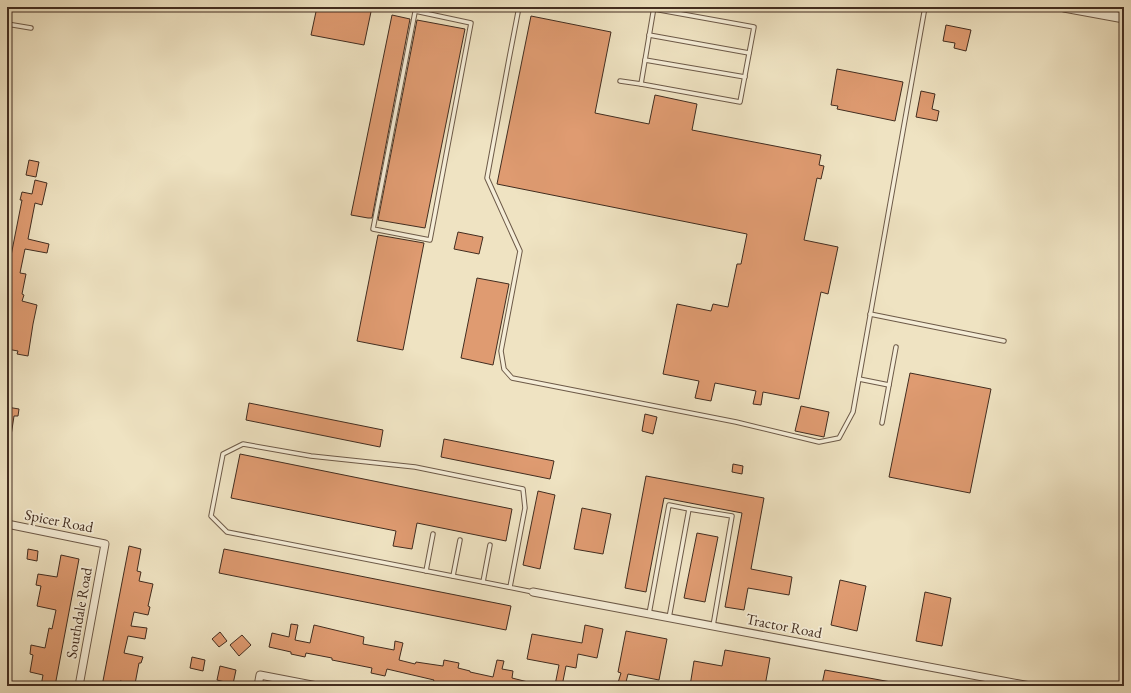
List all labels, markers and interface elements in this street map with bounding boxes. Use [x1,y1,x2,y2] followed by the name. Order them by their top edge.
[23,505,95,537] street label: Spicer Road
[61,565,96,660] street label: Southdale Road
[744,609,824,642] street label: Tractor Road

